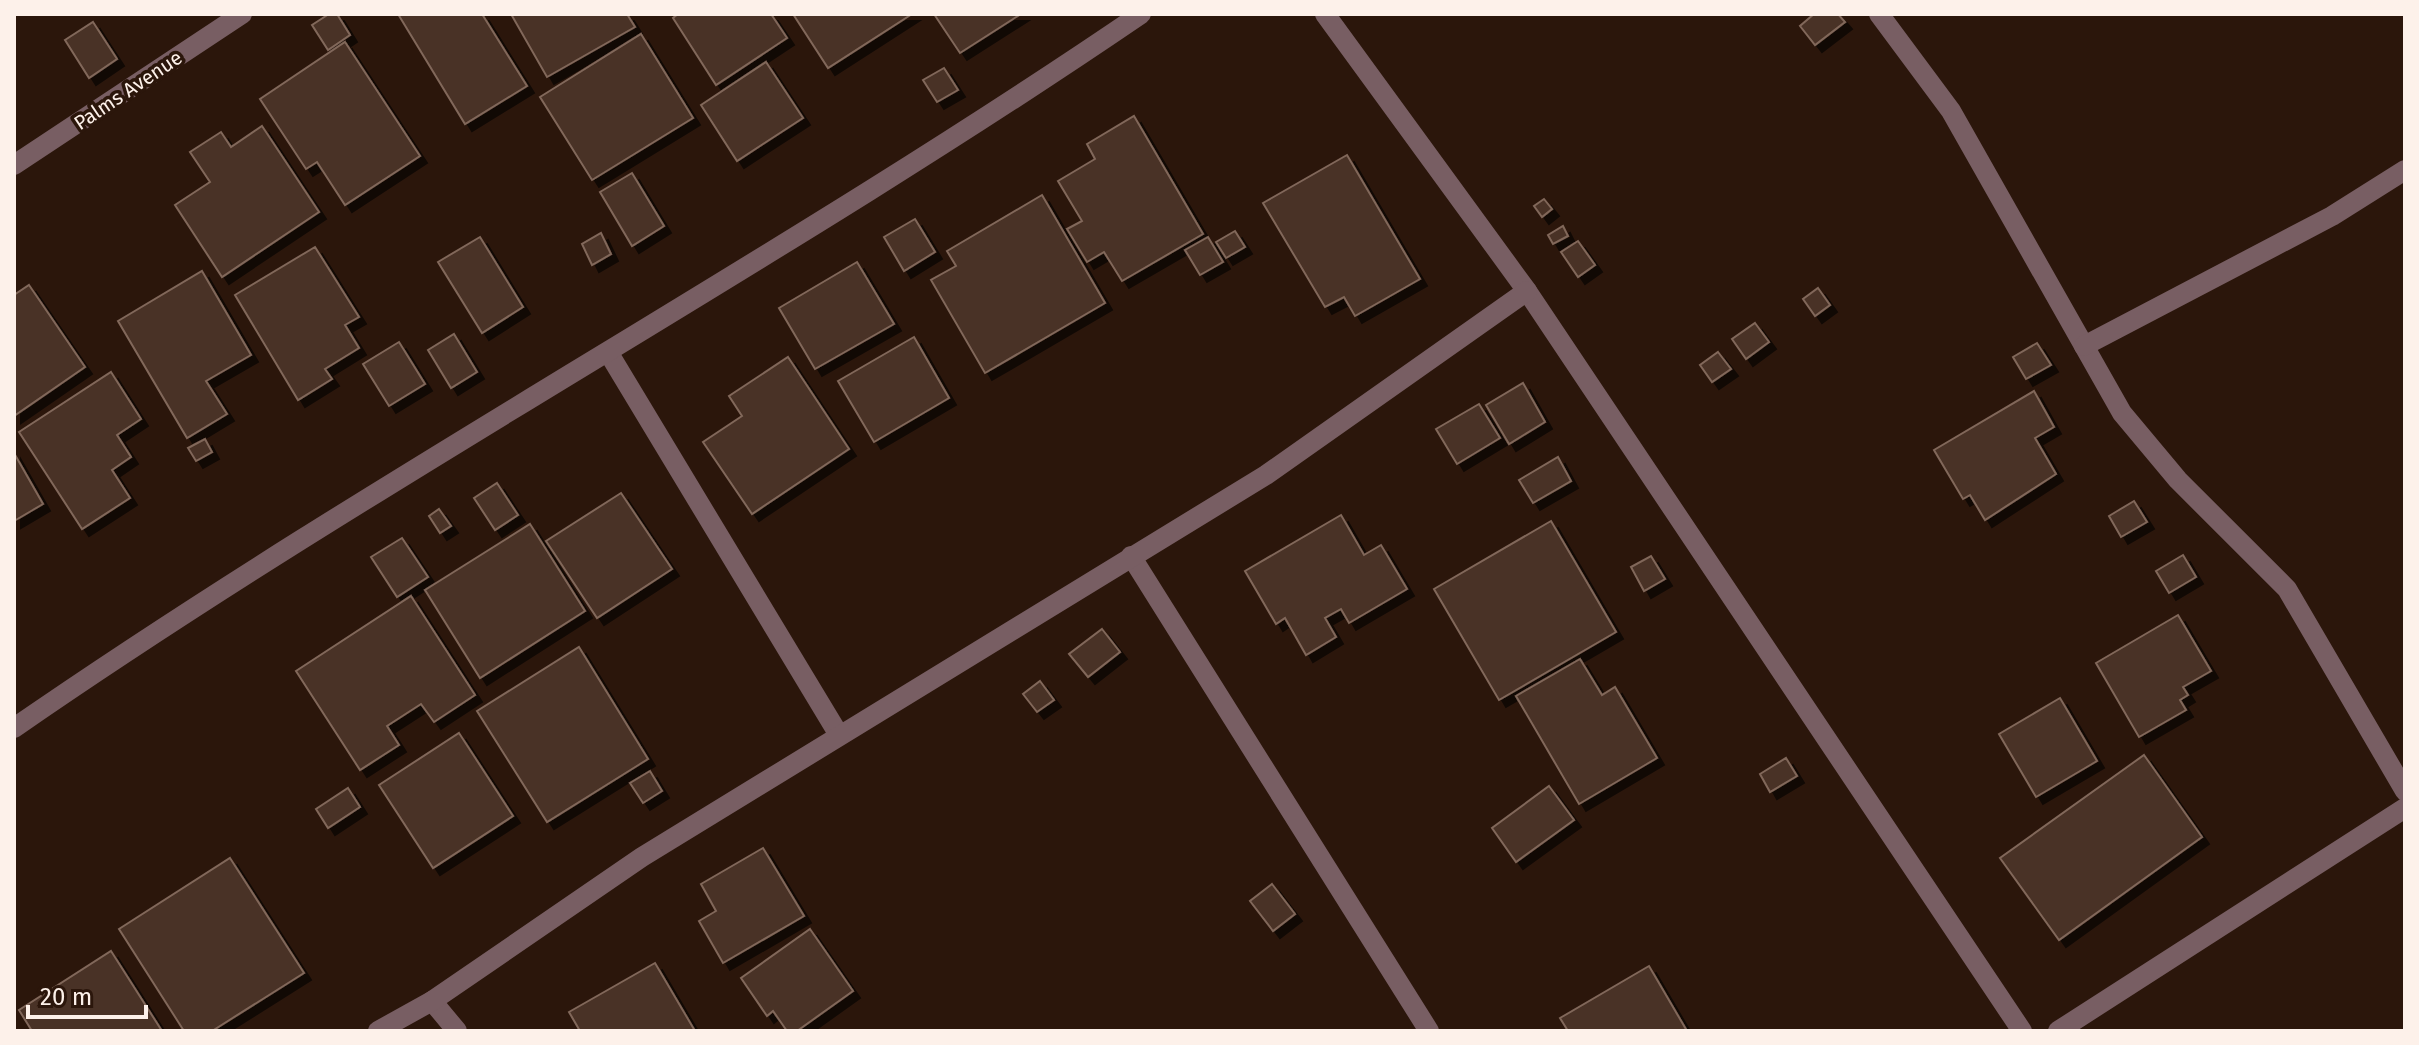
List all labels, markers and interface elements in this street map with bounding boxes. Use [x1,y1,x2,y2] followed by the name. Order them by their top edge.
[69,45,187,135] street label: Palms Avenue
[28,969,146,1019] scale bar
[40,983,92,1011] text: 20 m

